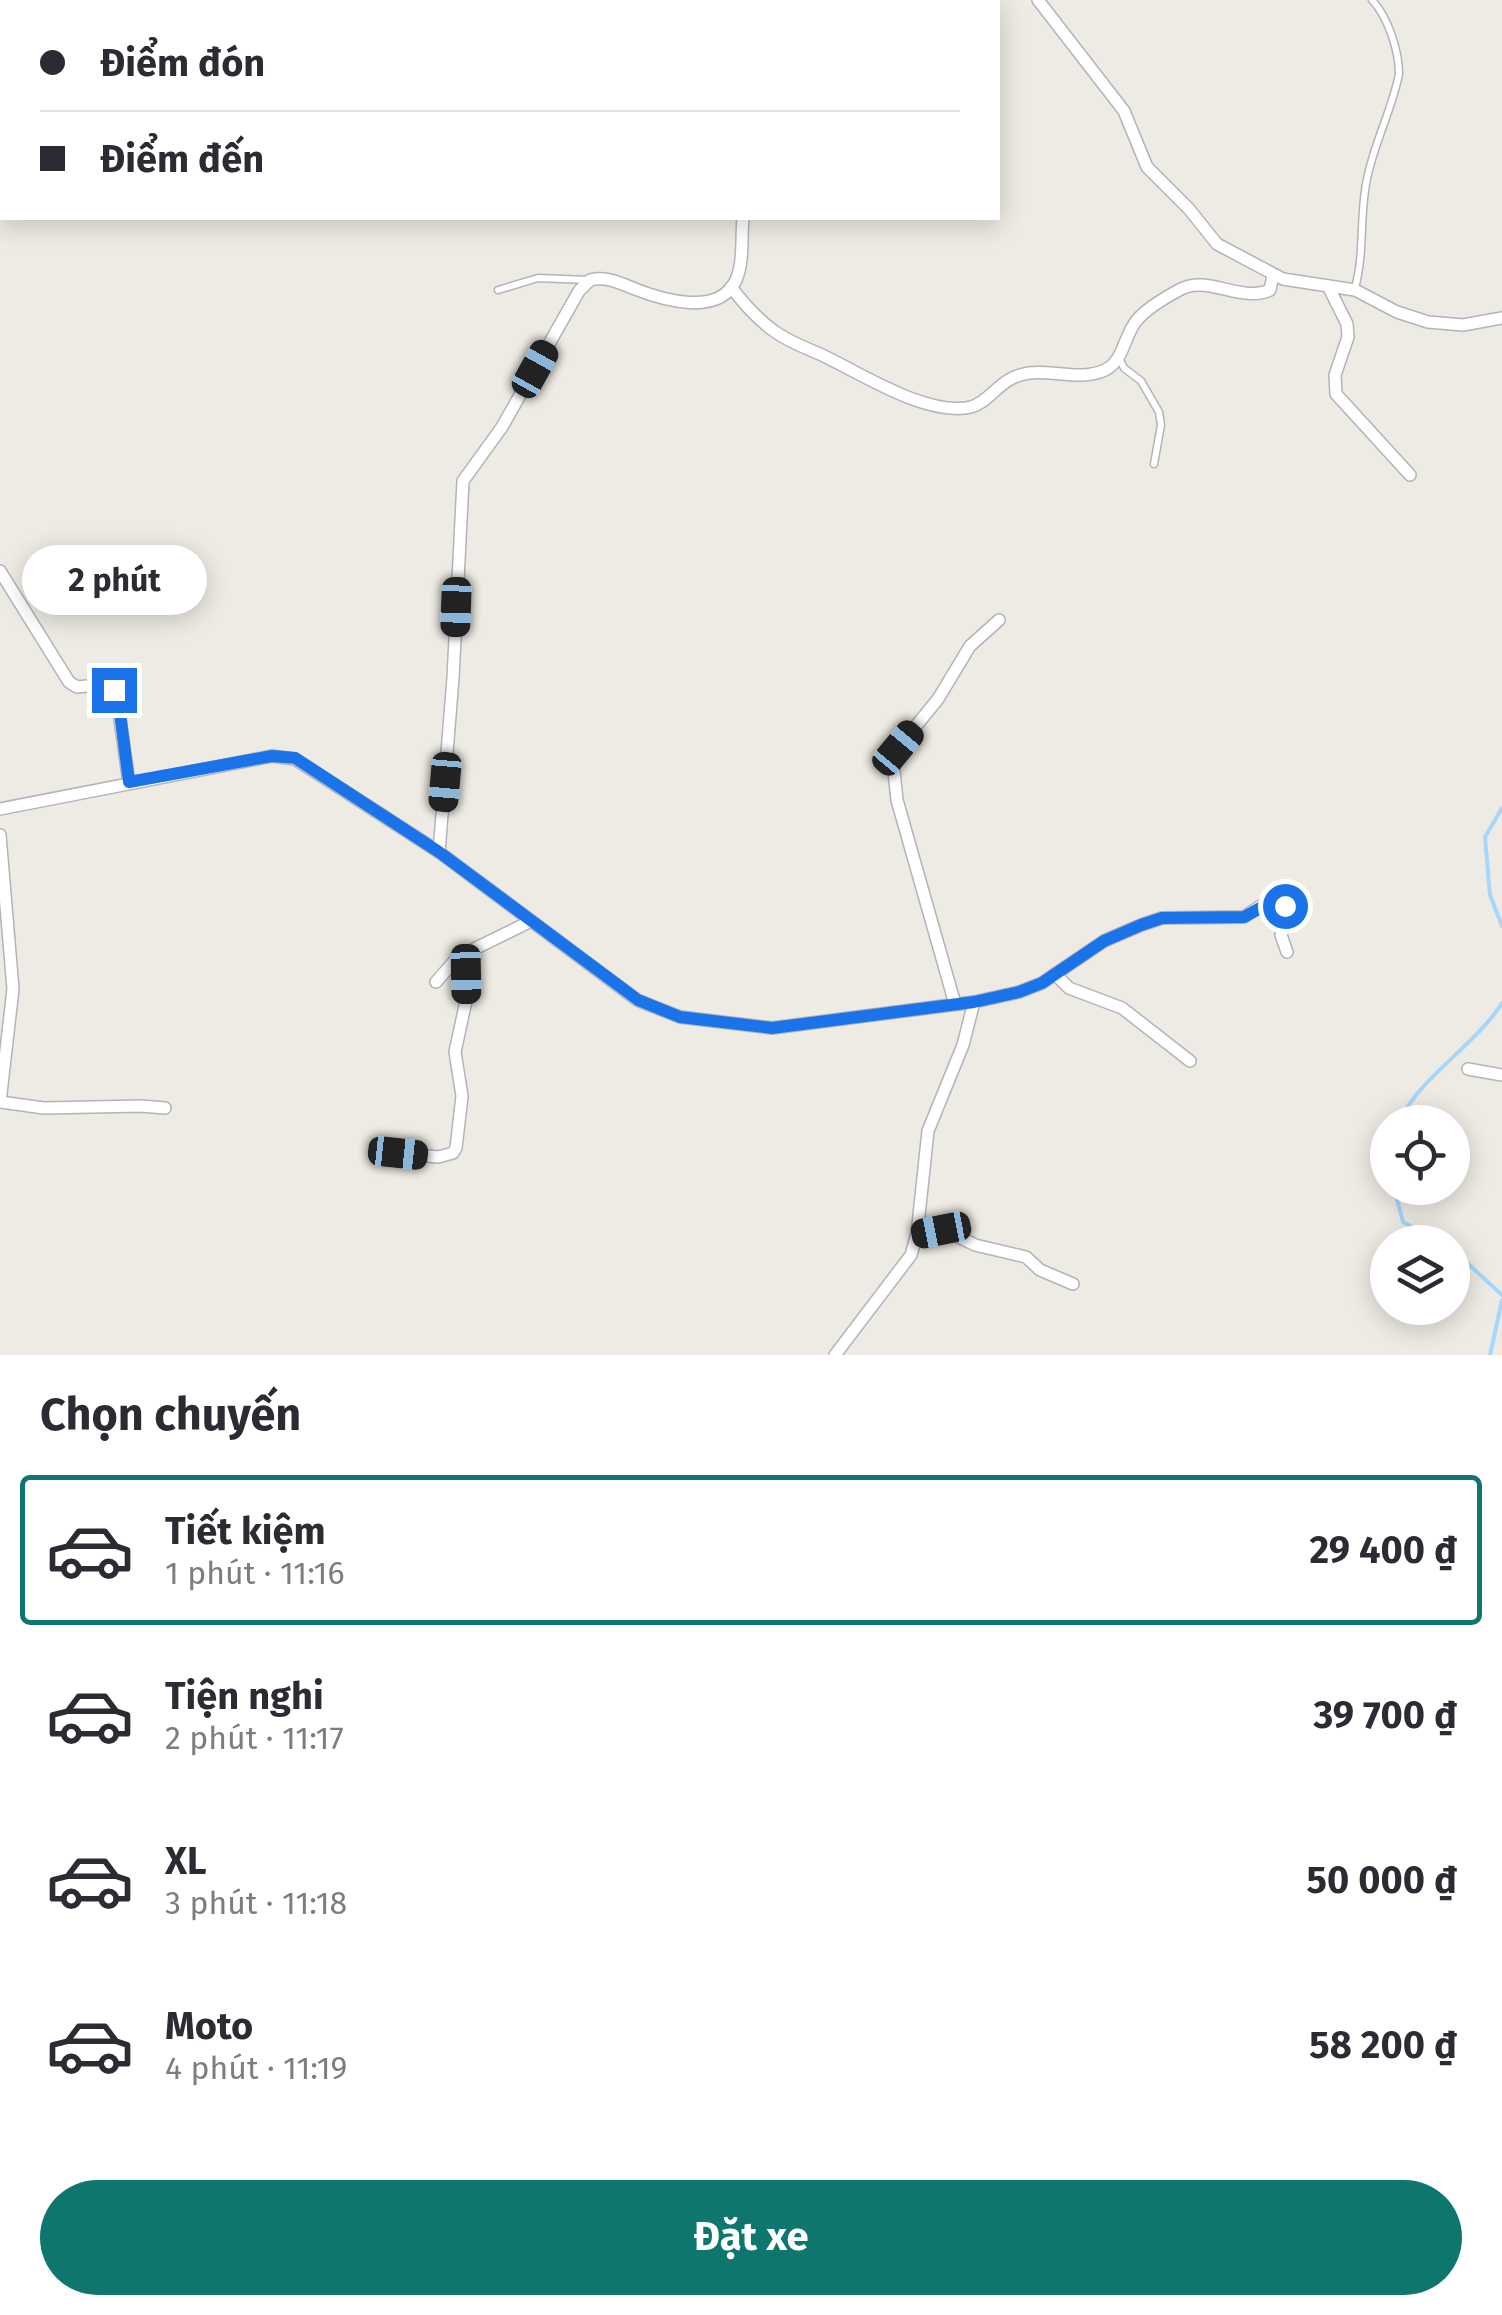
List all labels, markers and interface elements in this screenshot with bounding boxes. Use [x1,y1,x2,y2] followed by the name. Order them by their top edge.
[100,40,265,86] text: Điểm đón
[100,136,264,182] text: Điểm đến
[507,335,563,403] car
[22,545,206,615] callout: 2 phút
[68,561,161,599] text: 2 phút
[440,576,472,638] car
[92,668,137,713] route end
[867,715,929,781] car
[427,751,463,813] car
[1263,884,1308,929] route start
[450,944,482,1004] car
[1370,1105,1470,1325] map controls
[1370,1105,1470,1205] button: locate
[367,1135,429,1171] car
[909,1210,973,1250] car
[1370,1225,1470,1325] button: layers
[40,1388,301,1442] text: Chọn chuyến
[45,1505,135,1595] icon: car
[165,1508,326,1554] text: Tiết kiệm
[1309,1527,1457,1573] text: 29 400 ₫
[165,1554,345,1592] text: 1 phút · 11:16
[45,1670,135,1760] icon: car
[165,1673,324,1719] text: Tiện nghi
[1313,1692,1457,1738] text: 39 700 ₫
[165,1719,344,1757] text: 2 phút · 11:17
[45,1835,135,1925] icon: car
[165,1838,207,1884] text: XL
[1307,1857,1457,1903] text: 50 000 ₫
[165,1884,347,1922] text: 3 phút · 11:18
[45,2000,135,2090] icon: car
[165,2003,253,2049] text: Moto
[1309,2022,1457,2068] text: 58 200 ₫
[165,2049,347,2087] text: 4 phút · 11:19
[40,2180,1462,2295] button: Đặt xe

